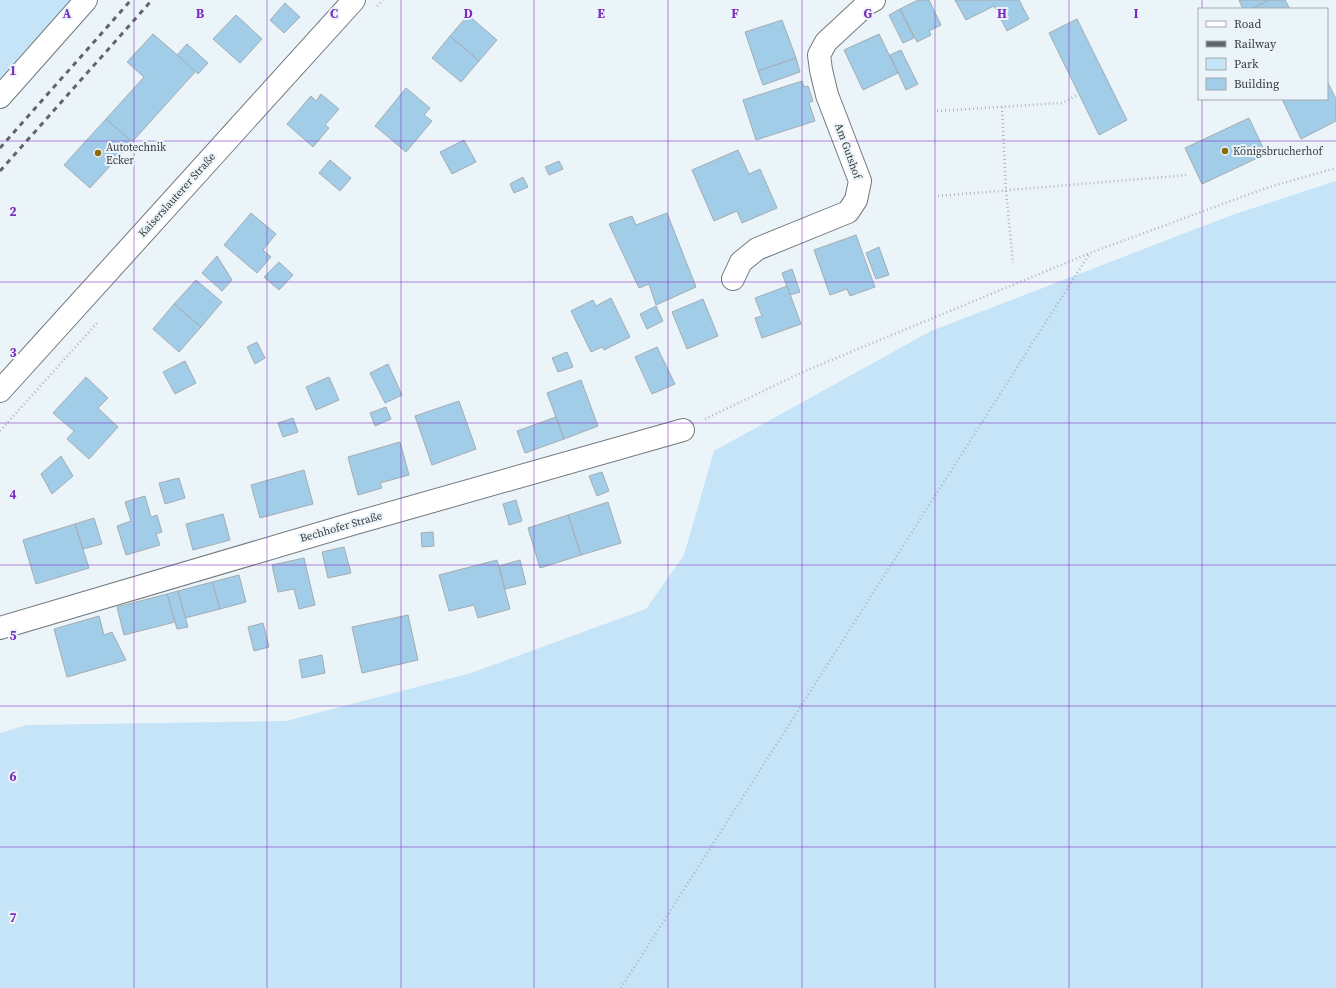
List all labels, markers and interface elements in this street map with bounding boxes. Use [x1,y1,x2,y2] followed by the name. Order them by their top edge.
[63,5,72,22] text: A
[196,5,205,22] text: B
[330,5,338,22] text: C
[463,5,473,22] text: D
[597,5,605,22] text: E
[731,5,739,22] text: F
[864,5,873,22] text: G
[997,5,1007,22] text: H
[1133,5,1139,22] text: I
[1198,8,1328,100] legend
[1234,16,1261,32] text: Road
[1234,36,1277,52] text: Railway
[1234,56,1259,72] text: Park
[9,62,17,79] text: 1
[1234,76,1279,92] text: Building
[831,121,865,182] street label: Am Gutshof
[106,140,167,168] place label: Autotechnik Ecker
[1233,144,1323,159] place label: Königsbrucherhof
[1220,146,1230,156] marker: Königsbrucherhof
[93,148,103,158] marker: Autotechnik Ecker
[135,149,219,240] street label: Kaiserslauterer Straße
[9,203,17,220] text: 2
[9,344,17,361] text: 3
[9,486,17,503] text: 4
[298,508,384,546] street label: Bechhofer Straße
[9,627,17,644] text: 5
[9,768,17,785] text: 6
[9,909,17,926] text: 7

